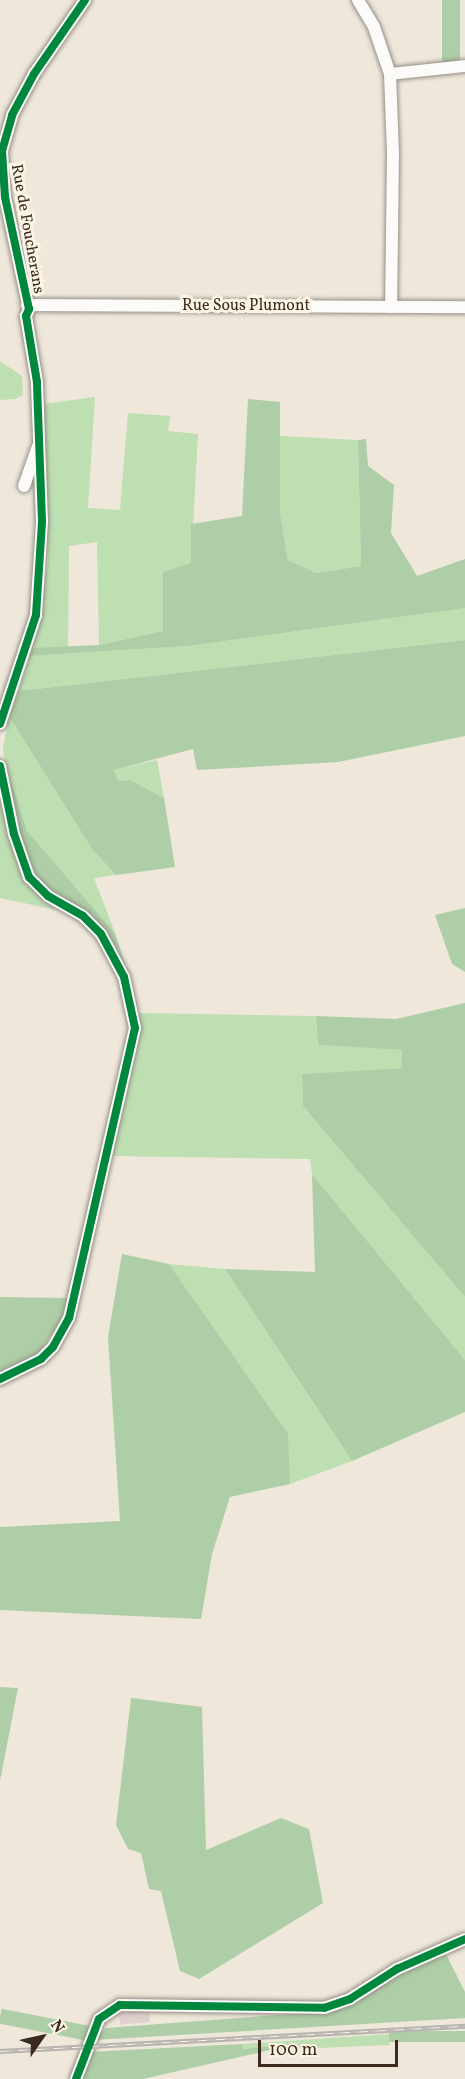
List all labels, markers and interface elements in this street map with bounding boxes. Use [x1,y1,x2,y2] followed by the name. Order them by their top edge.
[6,163,48,295] street label: Rue de Foucherans
[182,296,310,316] street label: Rue Sous Plumont
[12,2007,72,2067] north arrow
[45,2016,69,2038] text: N
[261,2028,400,2066] scale bar
[269,2038,318,2063] text: 100 m

